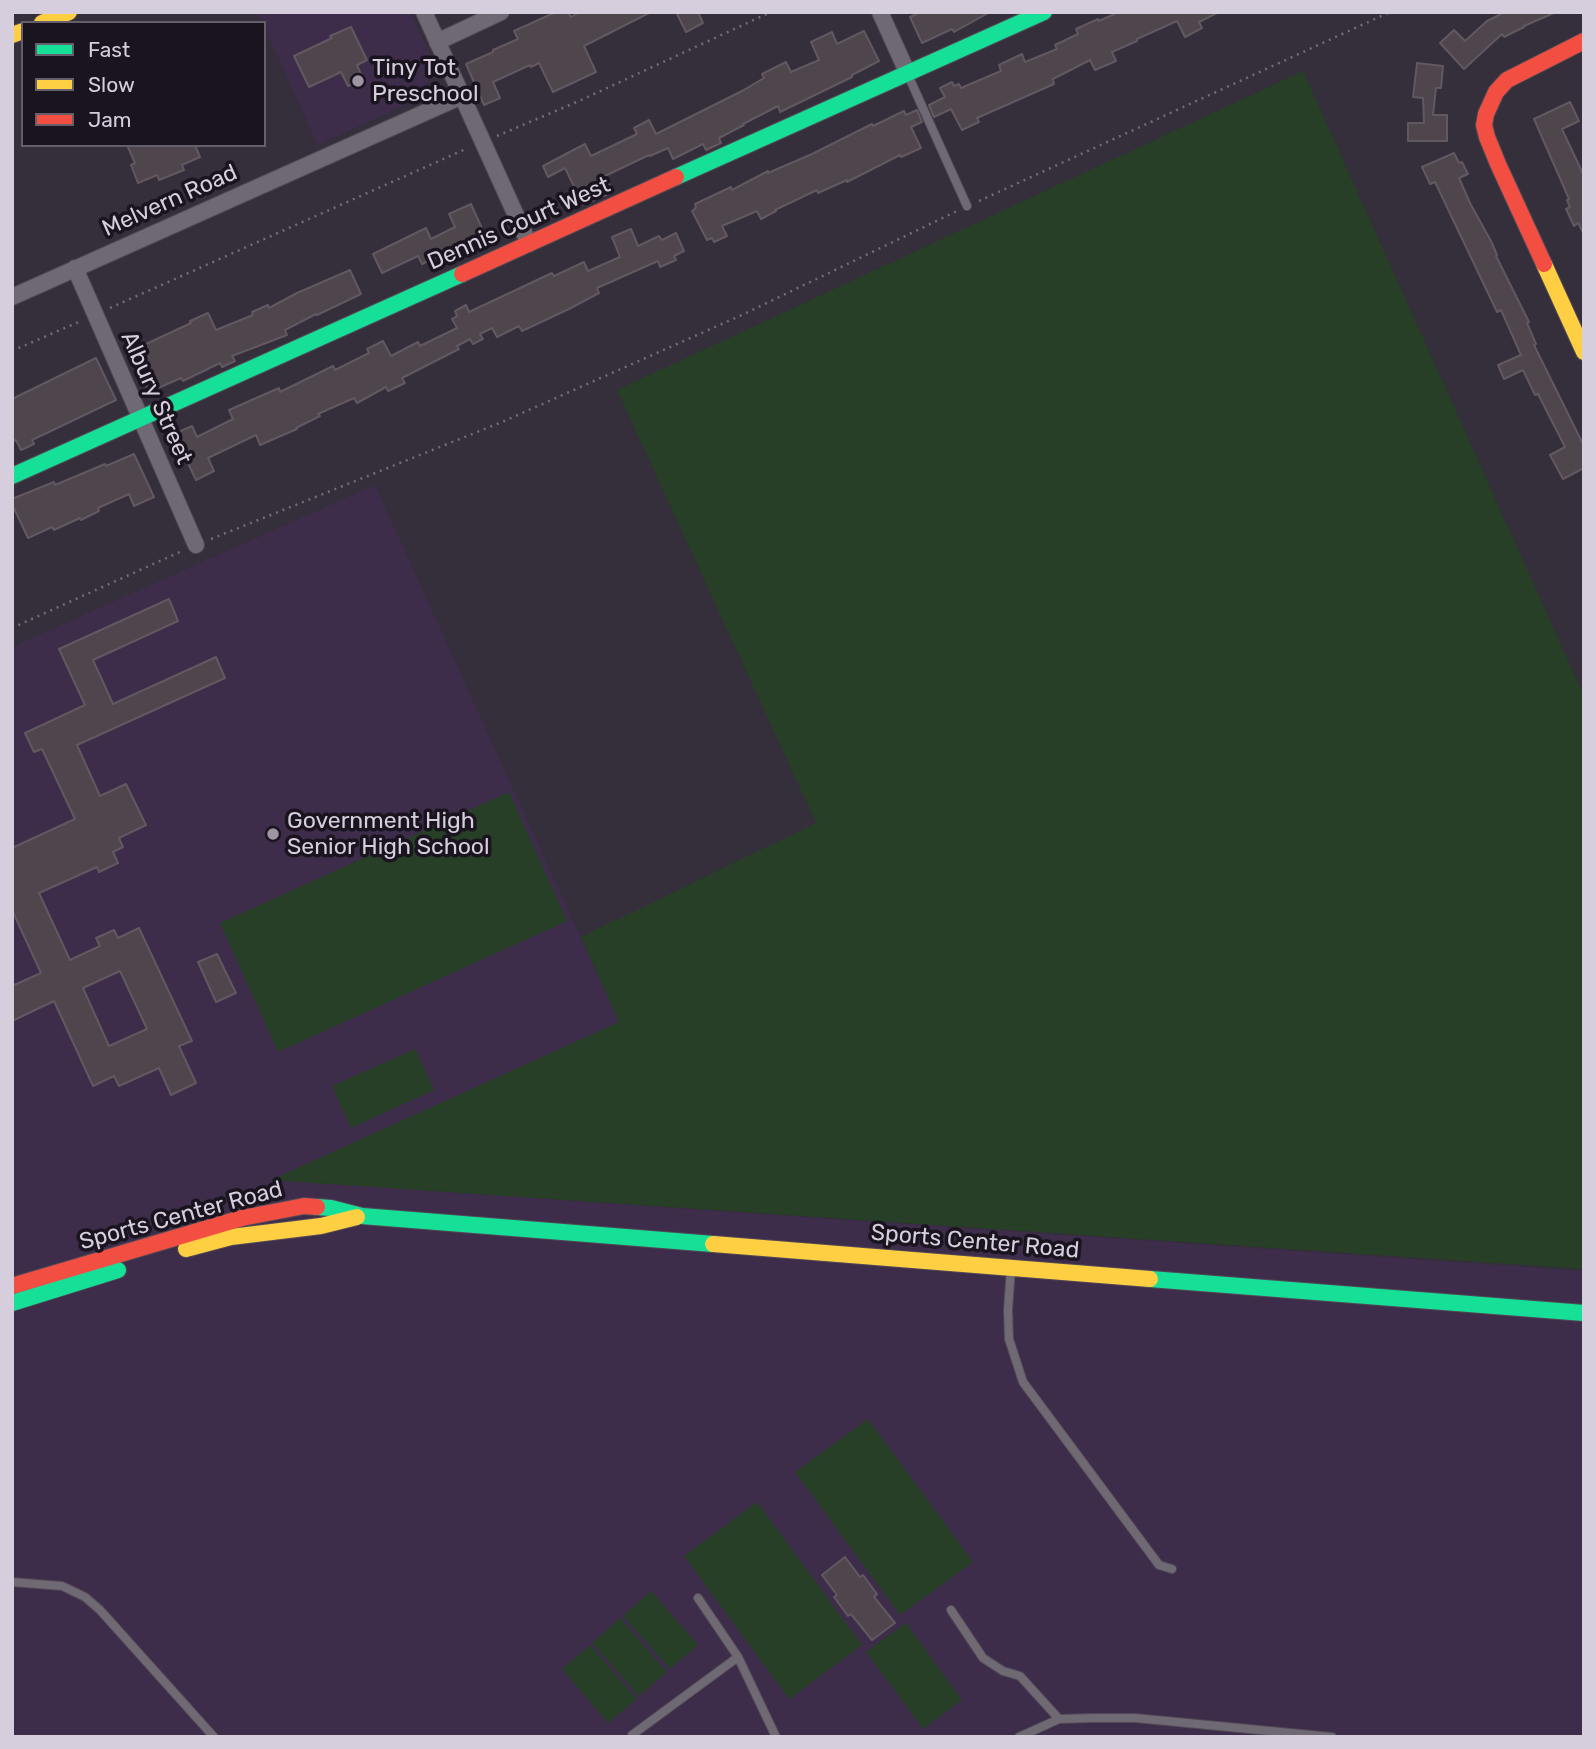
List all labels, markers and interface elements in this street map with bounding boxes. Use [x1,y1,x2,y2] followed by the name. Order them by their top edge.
[21,21,266,147] legend
[88,37,130,62] text: Fast
[372,54,479,108] place label: Tiny Tot Preschool
[88,72,135,97] text: Slow
[350,73,366,89] marker: Tiny Tot Preschool
[88,107,132,132] text: Jam
[98,159,242,243] street label: Melvern Road
[423,171,615,277] street label: Dennis Court West
[114,327,198,469] street label: Albury Street
[287,807,490,861] place label: Government High Senior High School
[265,826,281,842] marker: Government High Senior High School
[76,1176,286,1256] street label: Sports Center Road
[870,1219,1080,1265] street label: Sports Center Road

